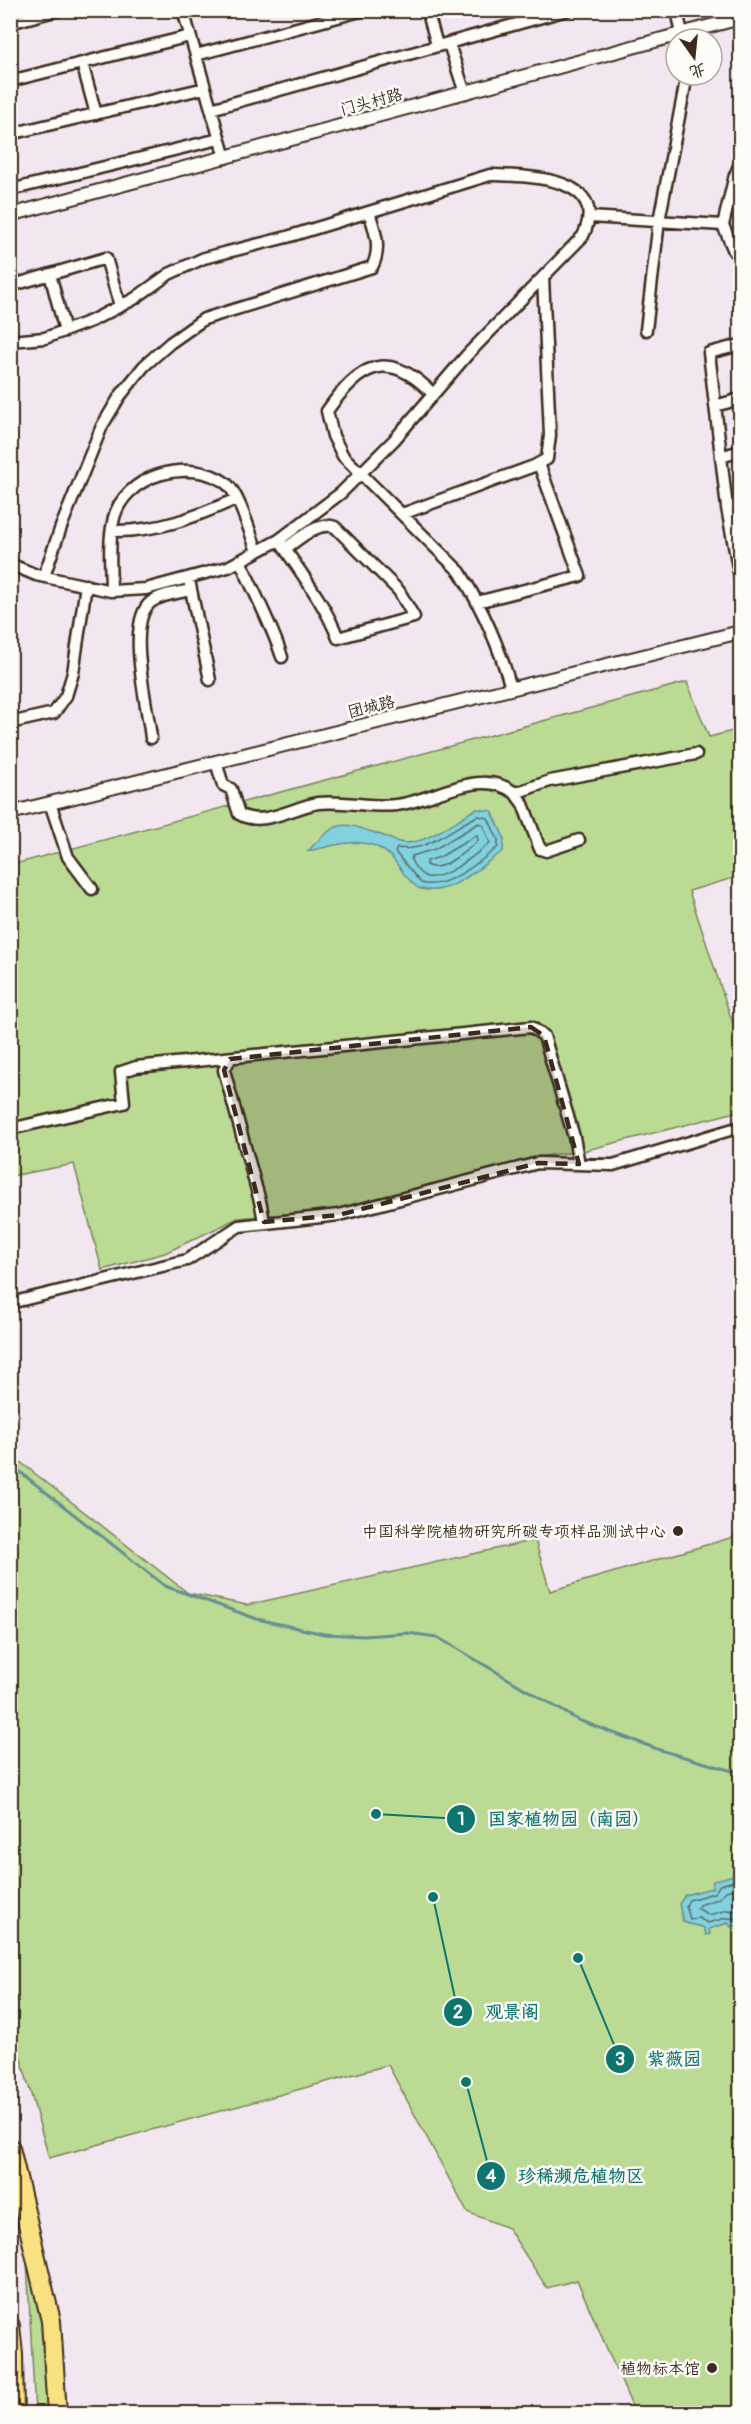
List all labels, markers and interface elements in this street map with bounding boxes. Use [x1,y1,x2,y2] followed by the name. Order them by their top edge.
[664,27,724,87] north arrow
[687,59,708,82] text: 北
[338,84,405,120] street label: 门头村路
[346,691,397,722] street label: 团城路
[362,1522,666,1542] place label: 中国科学院植物研究所碳专项样品测试中心
[671,1524,685,1538] marker: 中国科学院植物研究所碳专项样品测试中心
[446,1801,662,1837] callout: 国家植物园（南园）
[457,1808,465,1831] text: 1
[488,1808,650,1831] text: 国家植物园（南园）
[443,1994,551,2030] callout: 观景阁
[453,2001,463,2024] text: 2
[485,2001,539,2024] text: 观景阁
[605,2041,713,2077] callout: 紫薇园
[615,2048,625,2071] text: 3
[647,2048,701,2071] text: 紫薇园
[476,2158,656,2194] callout: 珍稀濒危植物区
[486,2165,497,2188] text: 4
[518,2165,644,2188] text: 珍稀濒危植物区
[620,2359,700,2379] place label: 植物标本馆
[705,2361,719,2375] marker: 植物标本馆

